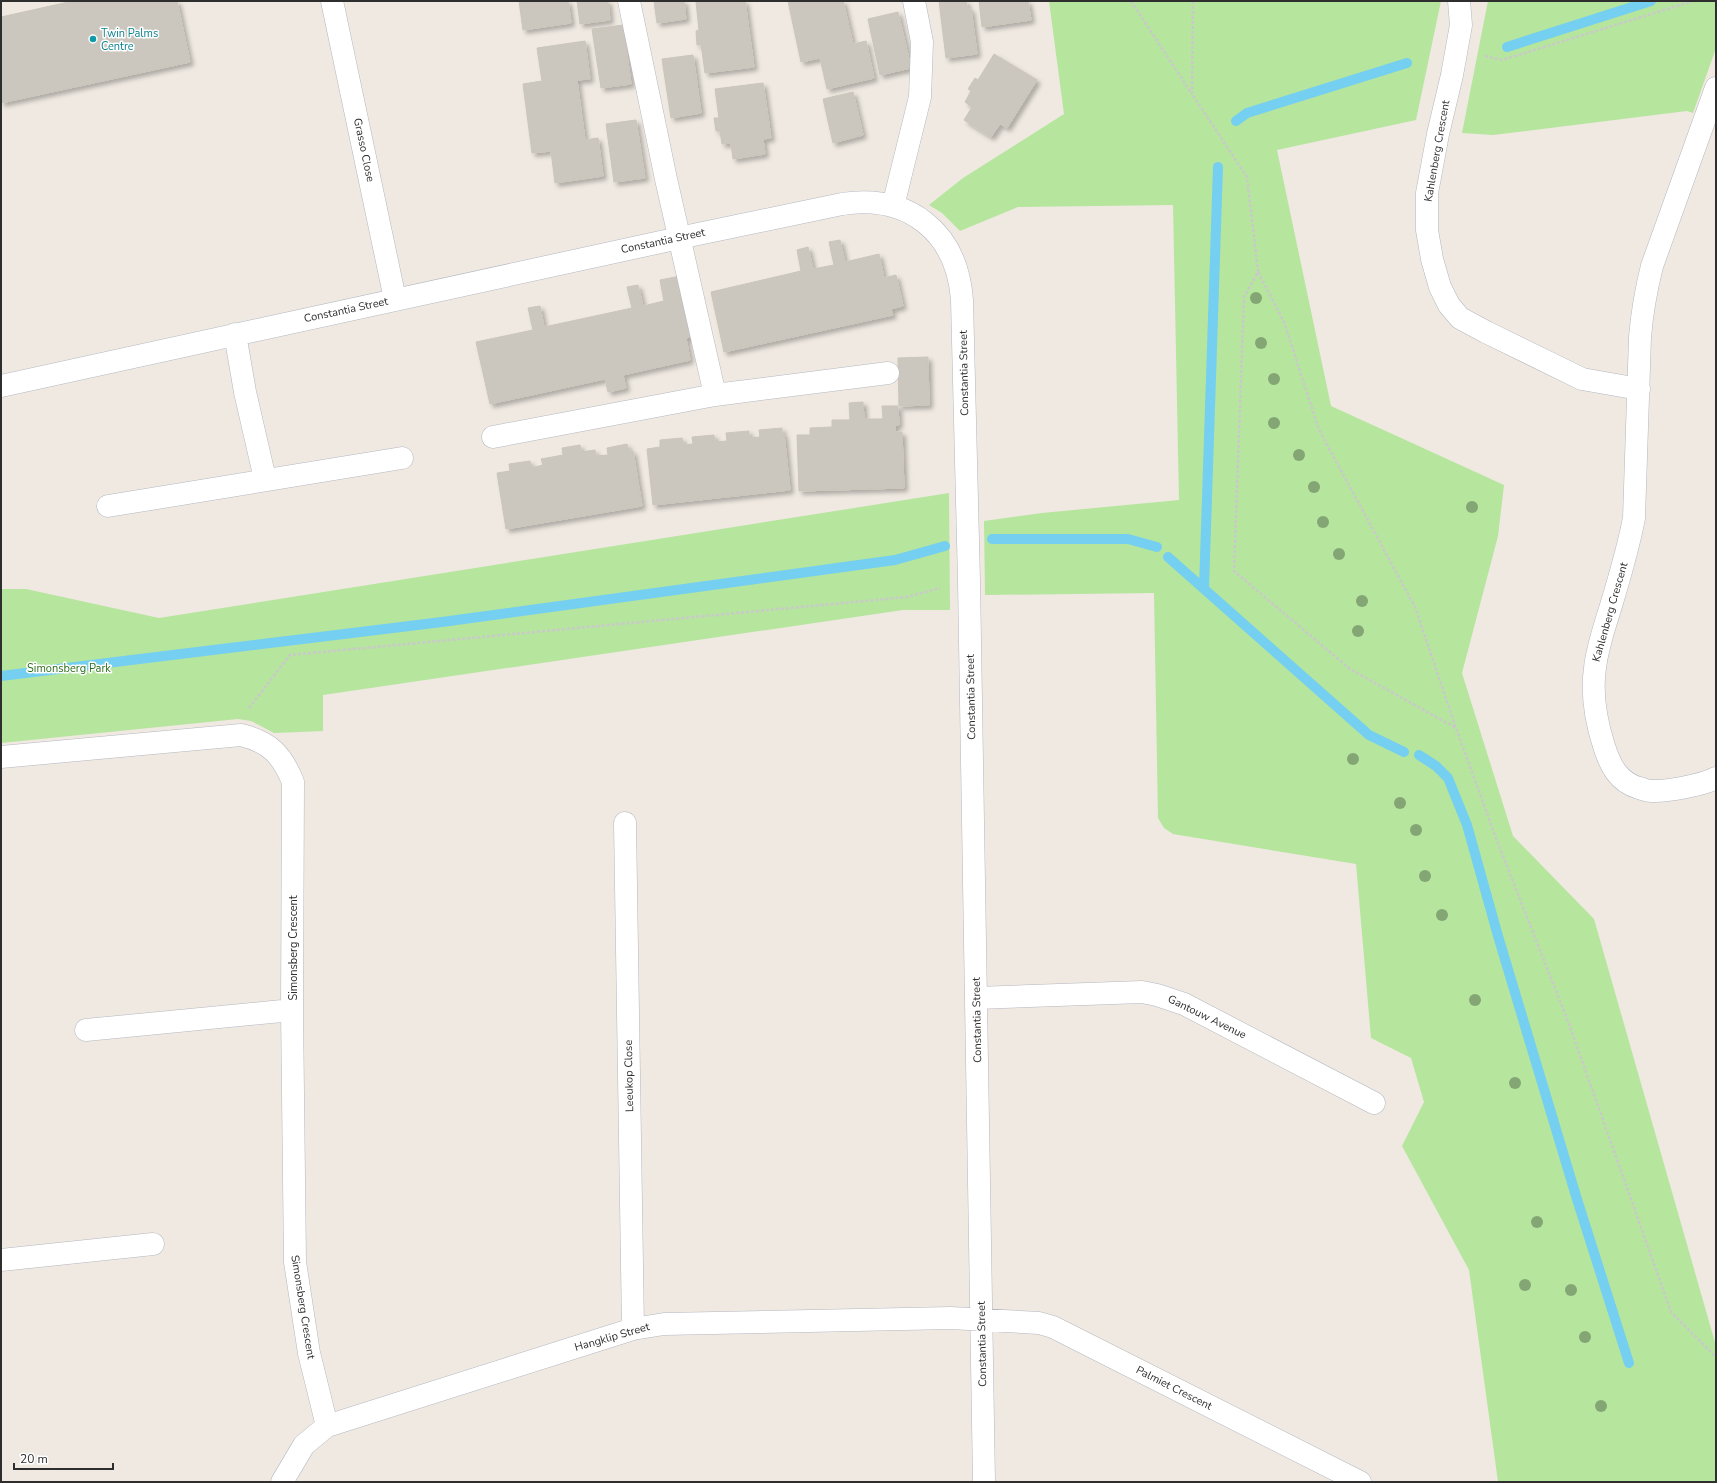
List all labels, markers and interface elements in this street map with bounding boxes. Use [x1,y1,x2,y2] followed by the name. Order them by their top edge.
[101,26,158,54] place label: Twin Palms Centre
[88,34,98,44] marker: Twin Palms Centre
[1421,99,1453,203] street label: Kahlenberg Crescent
[350,117,378,184] street label: Grasso Close
[620,225,707,257] street label: Constantia Street
[303,294,390,326] street label: Constantia Street
[956,330,972,416] street label: Constantia Street
[1589,560,1631,664] street label: Kahlenberg Crescent
[963,654,979,740] street label: Constantia Street
[27,661,111,676] park label: Simonsberg Park
[286,895,301,1001] street label: Simonsberg Crescent
[969,977,985,1063] street label: Constantia Street
[1165,991,1249,1043] street label: Gantouw Avenue
[621,1040,637,1112] street label: Leeukop Close
[287,1254,319,1360] street label: Simonsberg Crescent
[974,1301,990,1387] street label: Constantia Street
[573,1319,651,1355] street label: Hangklip Street
[1133,1362,1215,1414] street label: Palmiet Crescent
[14,1445,113,1471] scale bar
[20,1451,48,1467] text: 20 m

